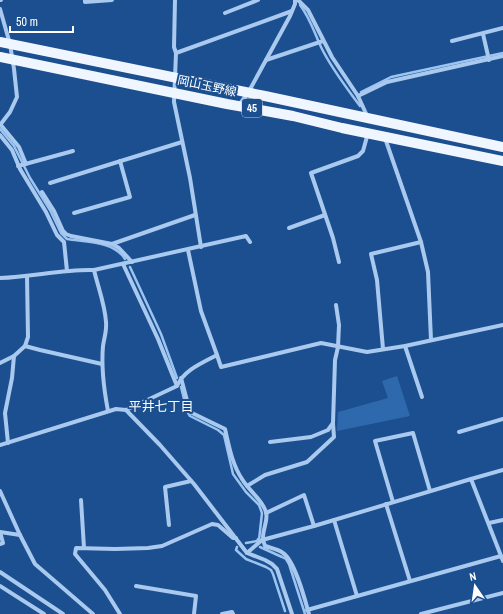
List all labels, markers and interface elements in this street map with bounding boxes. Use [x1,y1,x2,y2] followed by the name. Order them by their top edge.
[10,8,73,34] scale bar
[16,14,38,30] text: 50 m
[176,72,238,100] street label: 岡山玉野線
[242,99,262,117] road number: 45
[128,398,194,415] district label: 平井七丁目
[455,566,495,606] north arrow
[468,569,477,584] text: N

